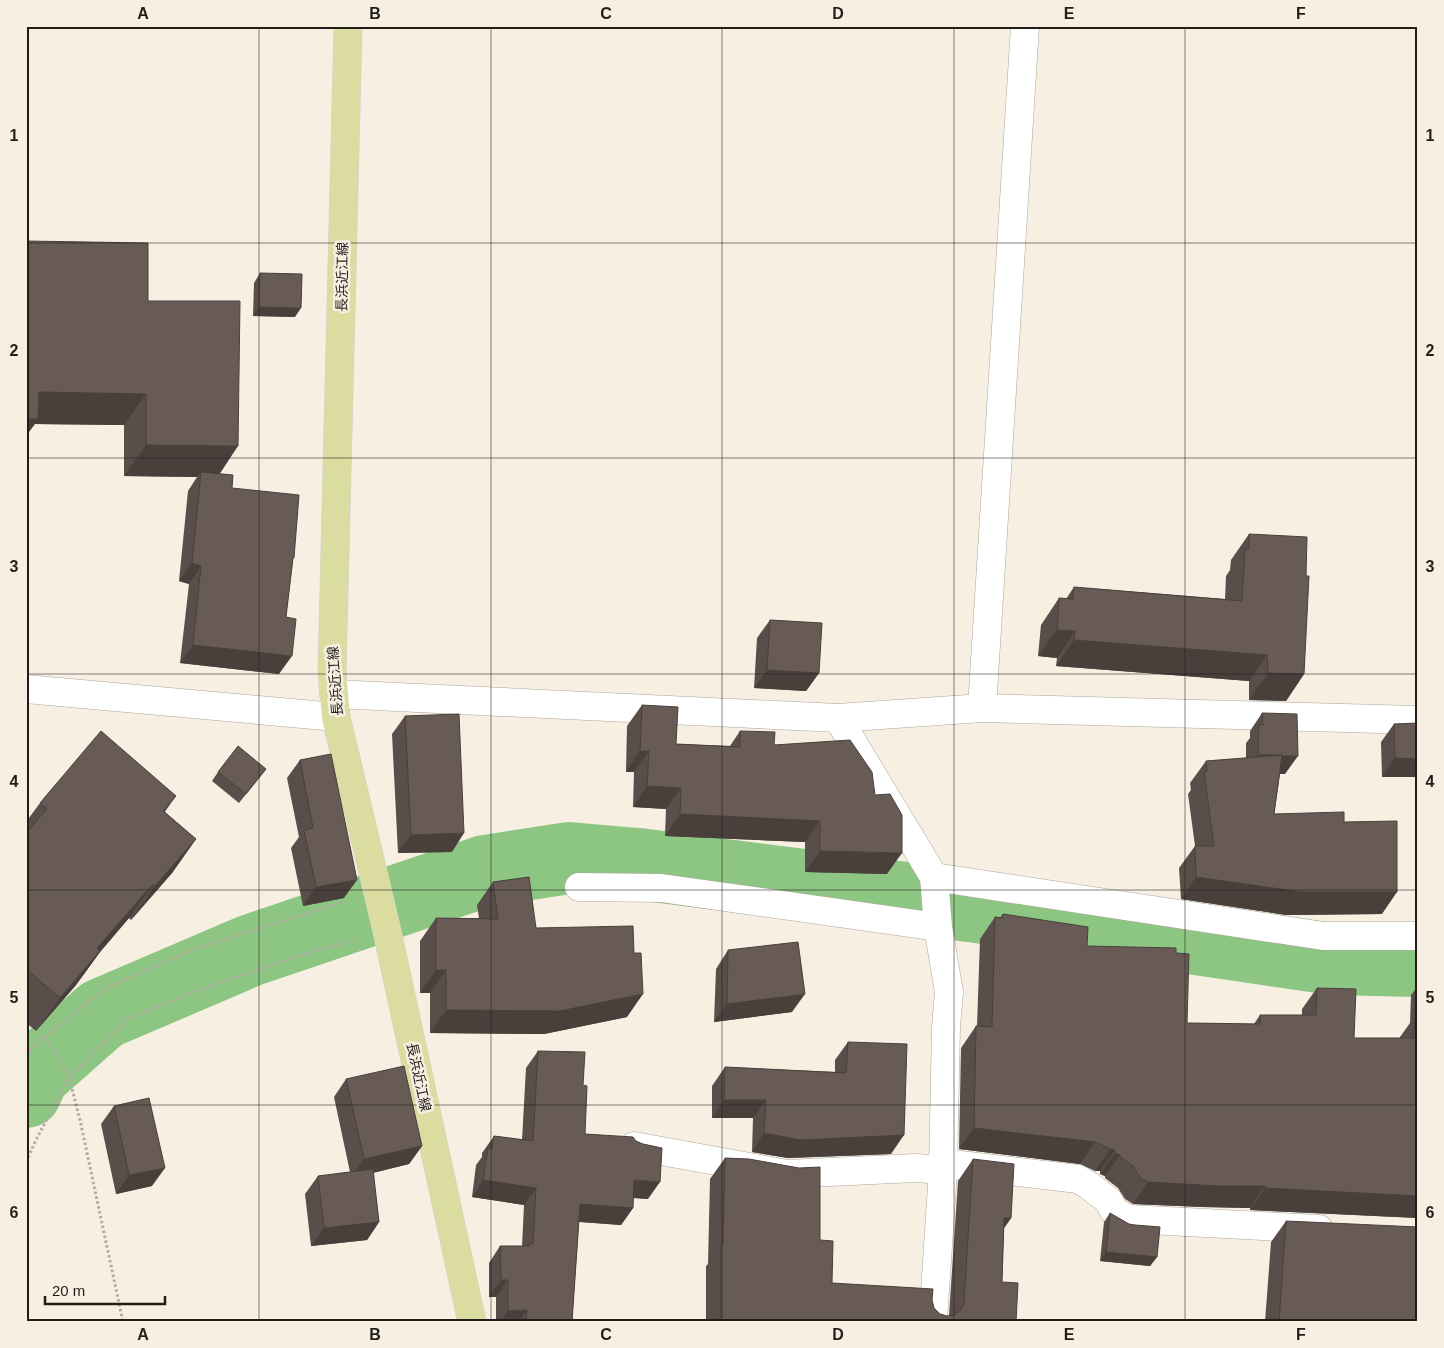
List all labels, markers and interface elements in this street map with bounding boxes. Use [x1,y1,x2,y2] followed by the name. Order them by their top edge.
[137,5,149,22] text: A
[369,5,381,22] text: B
[600,5,612,22] text: C
[832,5,844,22] text: D
[1064,5,1075,22] text: E
[1296,5,1306,22] text: F
[10,127,19,144] text: 1
[1426,127,1435,144] text: 1
[333,242,351,312] street label: 長浜近江線
[10,342,19,359] text: 2
[1426,342,1435,359] text: 2
[10,558,19,575] text: 3
[1426,558,1435,575] text: 3
[325,646,345,716] street label: 長浜近江線
[10,773,19,790] text: 4
[1426,773,1435,790] text: 4
[10,989,19,1006] text: 5
[1426,989,1435,1006] text: 5
[404,1041,434,1113] street label: 長浜近江線
[10,1204,19,1221] text: 6
[1426,1204,1435,1221] text: 6
[45,1273,165,1305] scale bar
[52,1282,85,1299] text: 20 m
[137,1326,149,1343] text: A
[369,1326,381,1343] text: B
[600,1326,612,1343] text: C
[832,1326,844,1343] text: D
[1064,1326,1075,1343] text: E
[1296,1326,1306,1343] text: F

